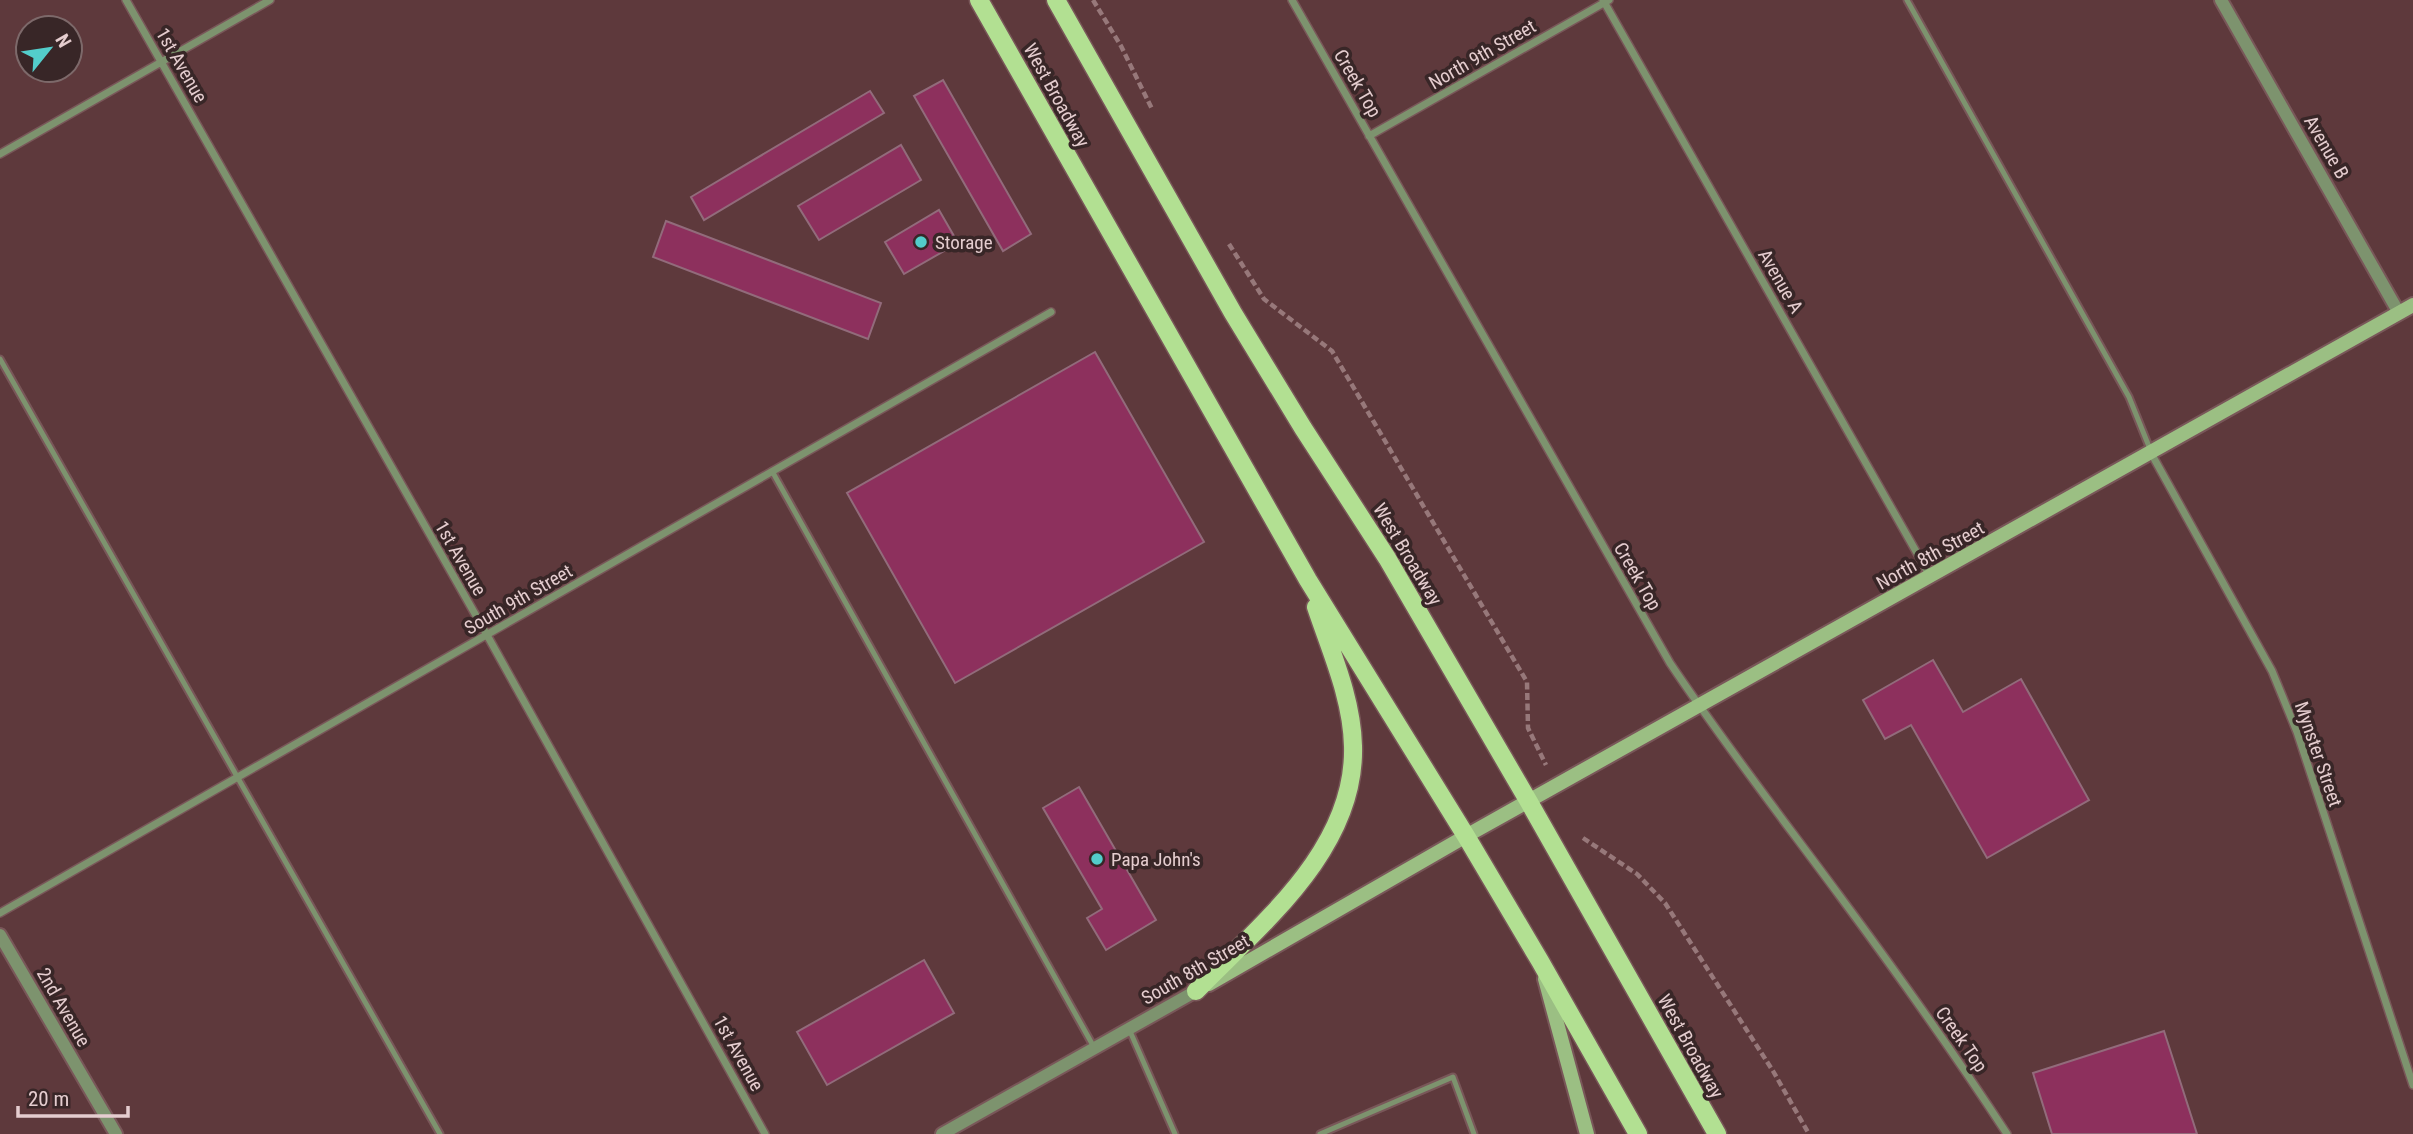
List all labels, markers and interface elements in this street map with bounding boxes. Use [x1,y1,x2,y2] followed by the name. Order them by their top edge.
[14,14,84,84] north arrow
[1425,15,1540,94] street label: North 9th Street
[151,24,212,107] street label: 1st Avenue
[50,30,76,52] text: N
[1019,39,1095,151] street label: West Broadway
[1329,45,1386,121] street label: Creek Top
[2299,111,2354,183] street label: Avenue B
[935,231,993,254] place label: Storage
[913,234,929,250] marker: Storage
[1753,245,1808,317] street label: Avenue A
[1368,499,1447,610] street label: West Broadway
[1872,516,1988,595] street label: North 8th Street
[430,517,491,600] street label: 1st Avenue
[1609,538,1666,614] street label: Creek Top
[460,559,576,640] street label: South 9th Street
[2290,699,2347,810] street label: Mynster Street
[1111,848,1201,871] place label: Papa John's
[1089,851,1105,867] marker: Papa John's
[1137,929,1253,1010] street label: South 8th Street
[32,964,95,1051] street label: 2nd Avenue
[1653,990,1729,1102] street label: West Broadway
[1931,1002,1992,1076] street label: Creek Top
[708,1011,769,1095] street label: 1st Avenue
[18,1074,128,1118] scale bar
[28,1087,69,1111] text: 20 m

